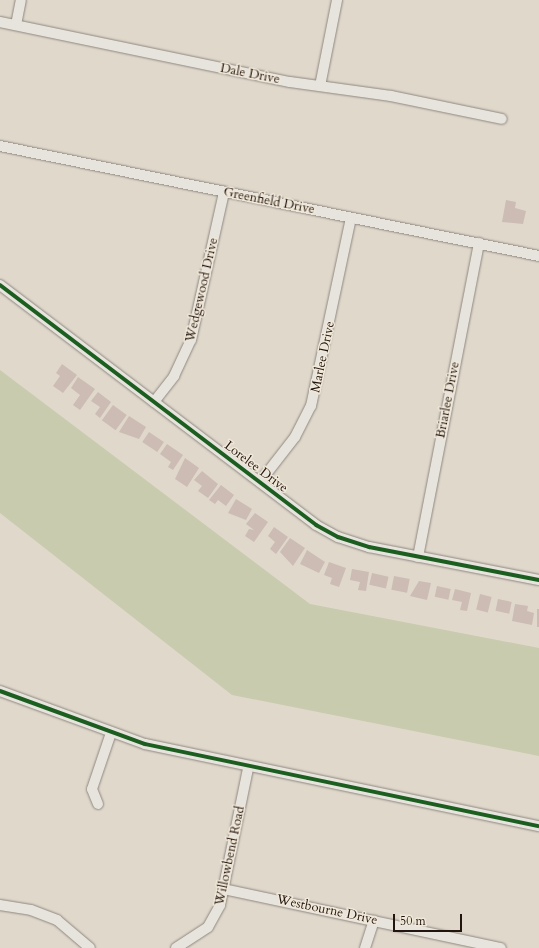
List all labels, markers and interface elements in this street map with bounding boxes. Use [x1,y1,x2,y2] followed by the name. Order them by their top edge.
[219,61,281,87] street label: Dale Drive
[222,185,316,217] street label: Greenfield Drive
[182,236,222,344] street label: Wedgewood Drive
[308,320,338,394] street label: Marlee Drive
[433,360,463,440] street label: Briarlee Drive
[221,438,291,496] street label: Lorelee Drive
[212,805,248,907] street label: Willowbend Road
[275,892,379,928] street label: Westbourne Drive
[395,906,464,932] scale bar
[400,913,426,929] text: 50 m

